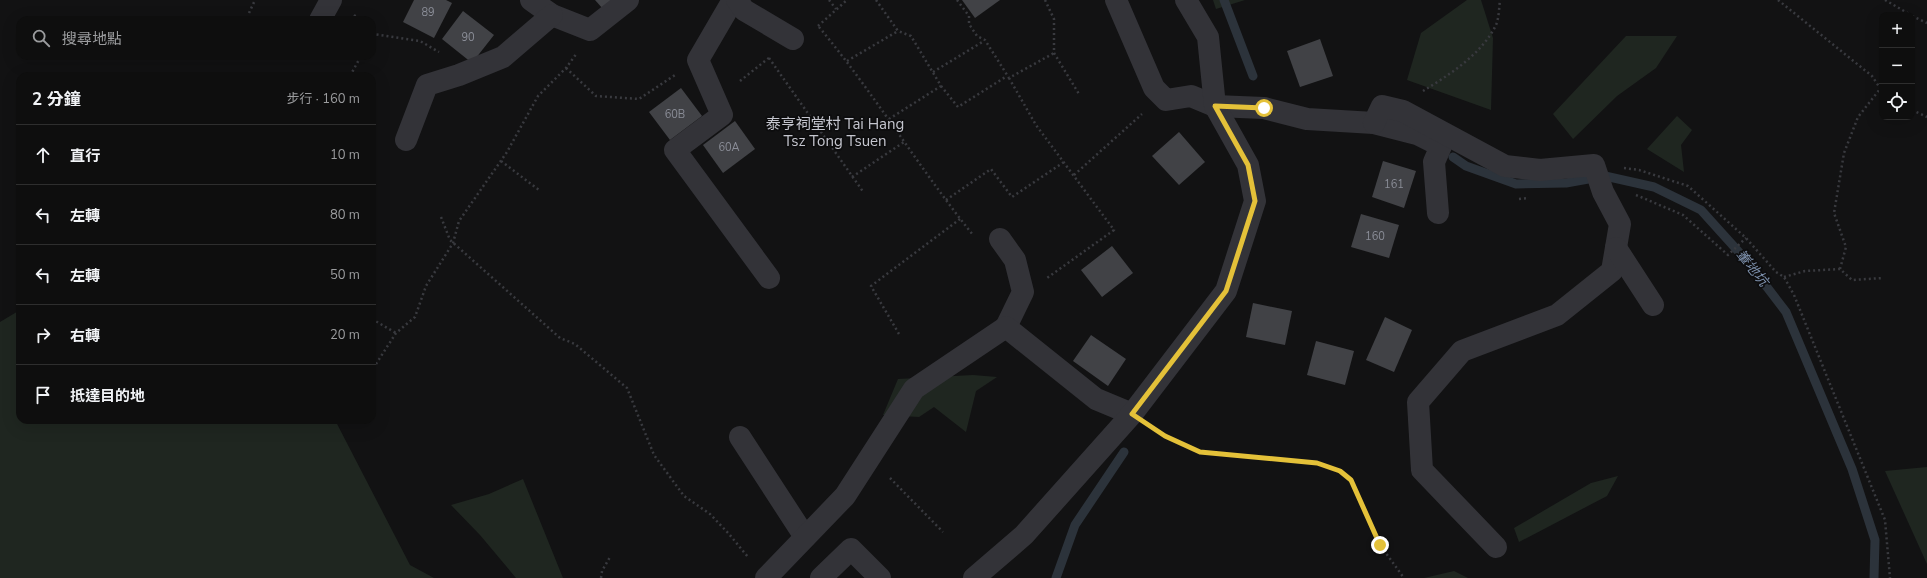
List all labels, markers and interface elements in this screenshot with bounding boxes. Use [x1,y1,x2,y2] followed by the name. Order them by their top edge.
[421,5,435,20] house number: 89
[1879,12,1915,120] map controls
[1879,12,1915,48] button: +
[16,16,376,60] search box
[30,27,52,49] icon: search
[62,29,122,49] text: 搜尋地點
[461,30,475,45] house number: 90
[1879,48,1915,84] button: −
[1879,84,1915,120] button: locate
[32,88,81,111] text: 2 分鐘
[286,90,360,108] text: 步行 · 160 m
[1255,99,1273,117] route start
[665,107,685,122] house number: 60B
[766,114,904,151] district label: 泰亨祠堂村 Tai Hang Tsz Tong Tsuen
[718,140,740,155] house number: 60A
[32,144,54,166] icon: ahead
[70,146,100,166] text: 直行
[330,146,360,164] text: 10 m
[1384,177,1404,192] house number: 161
[32,204,54,226] icon: left
[70,206,100,226] text: 左轉
[330,206,360,224] text: 80 m
[1365,229,1385,244] house number: 160
[1731,246,1774,292] water label: 輋地坑
[32,264,54,286] icon: left
[70,266,100,286] text: 左轉
[330,266,360,284] text: 50 m
[32,324,54,346] icon: right
[70,326,100,346] text: 右轉
[330,326,360,344] text: 20 m
[32,384,54,406] icon: arrive
[70,386,145,406] text: 抵達目的地
[1371,536,1389,554] route end

